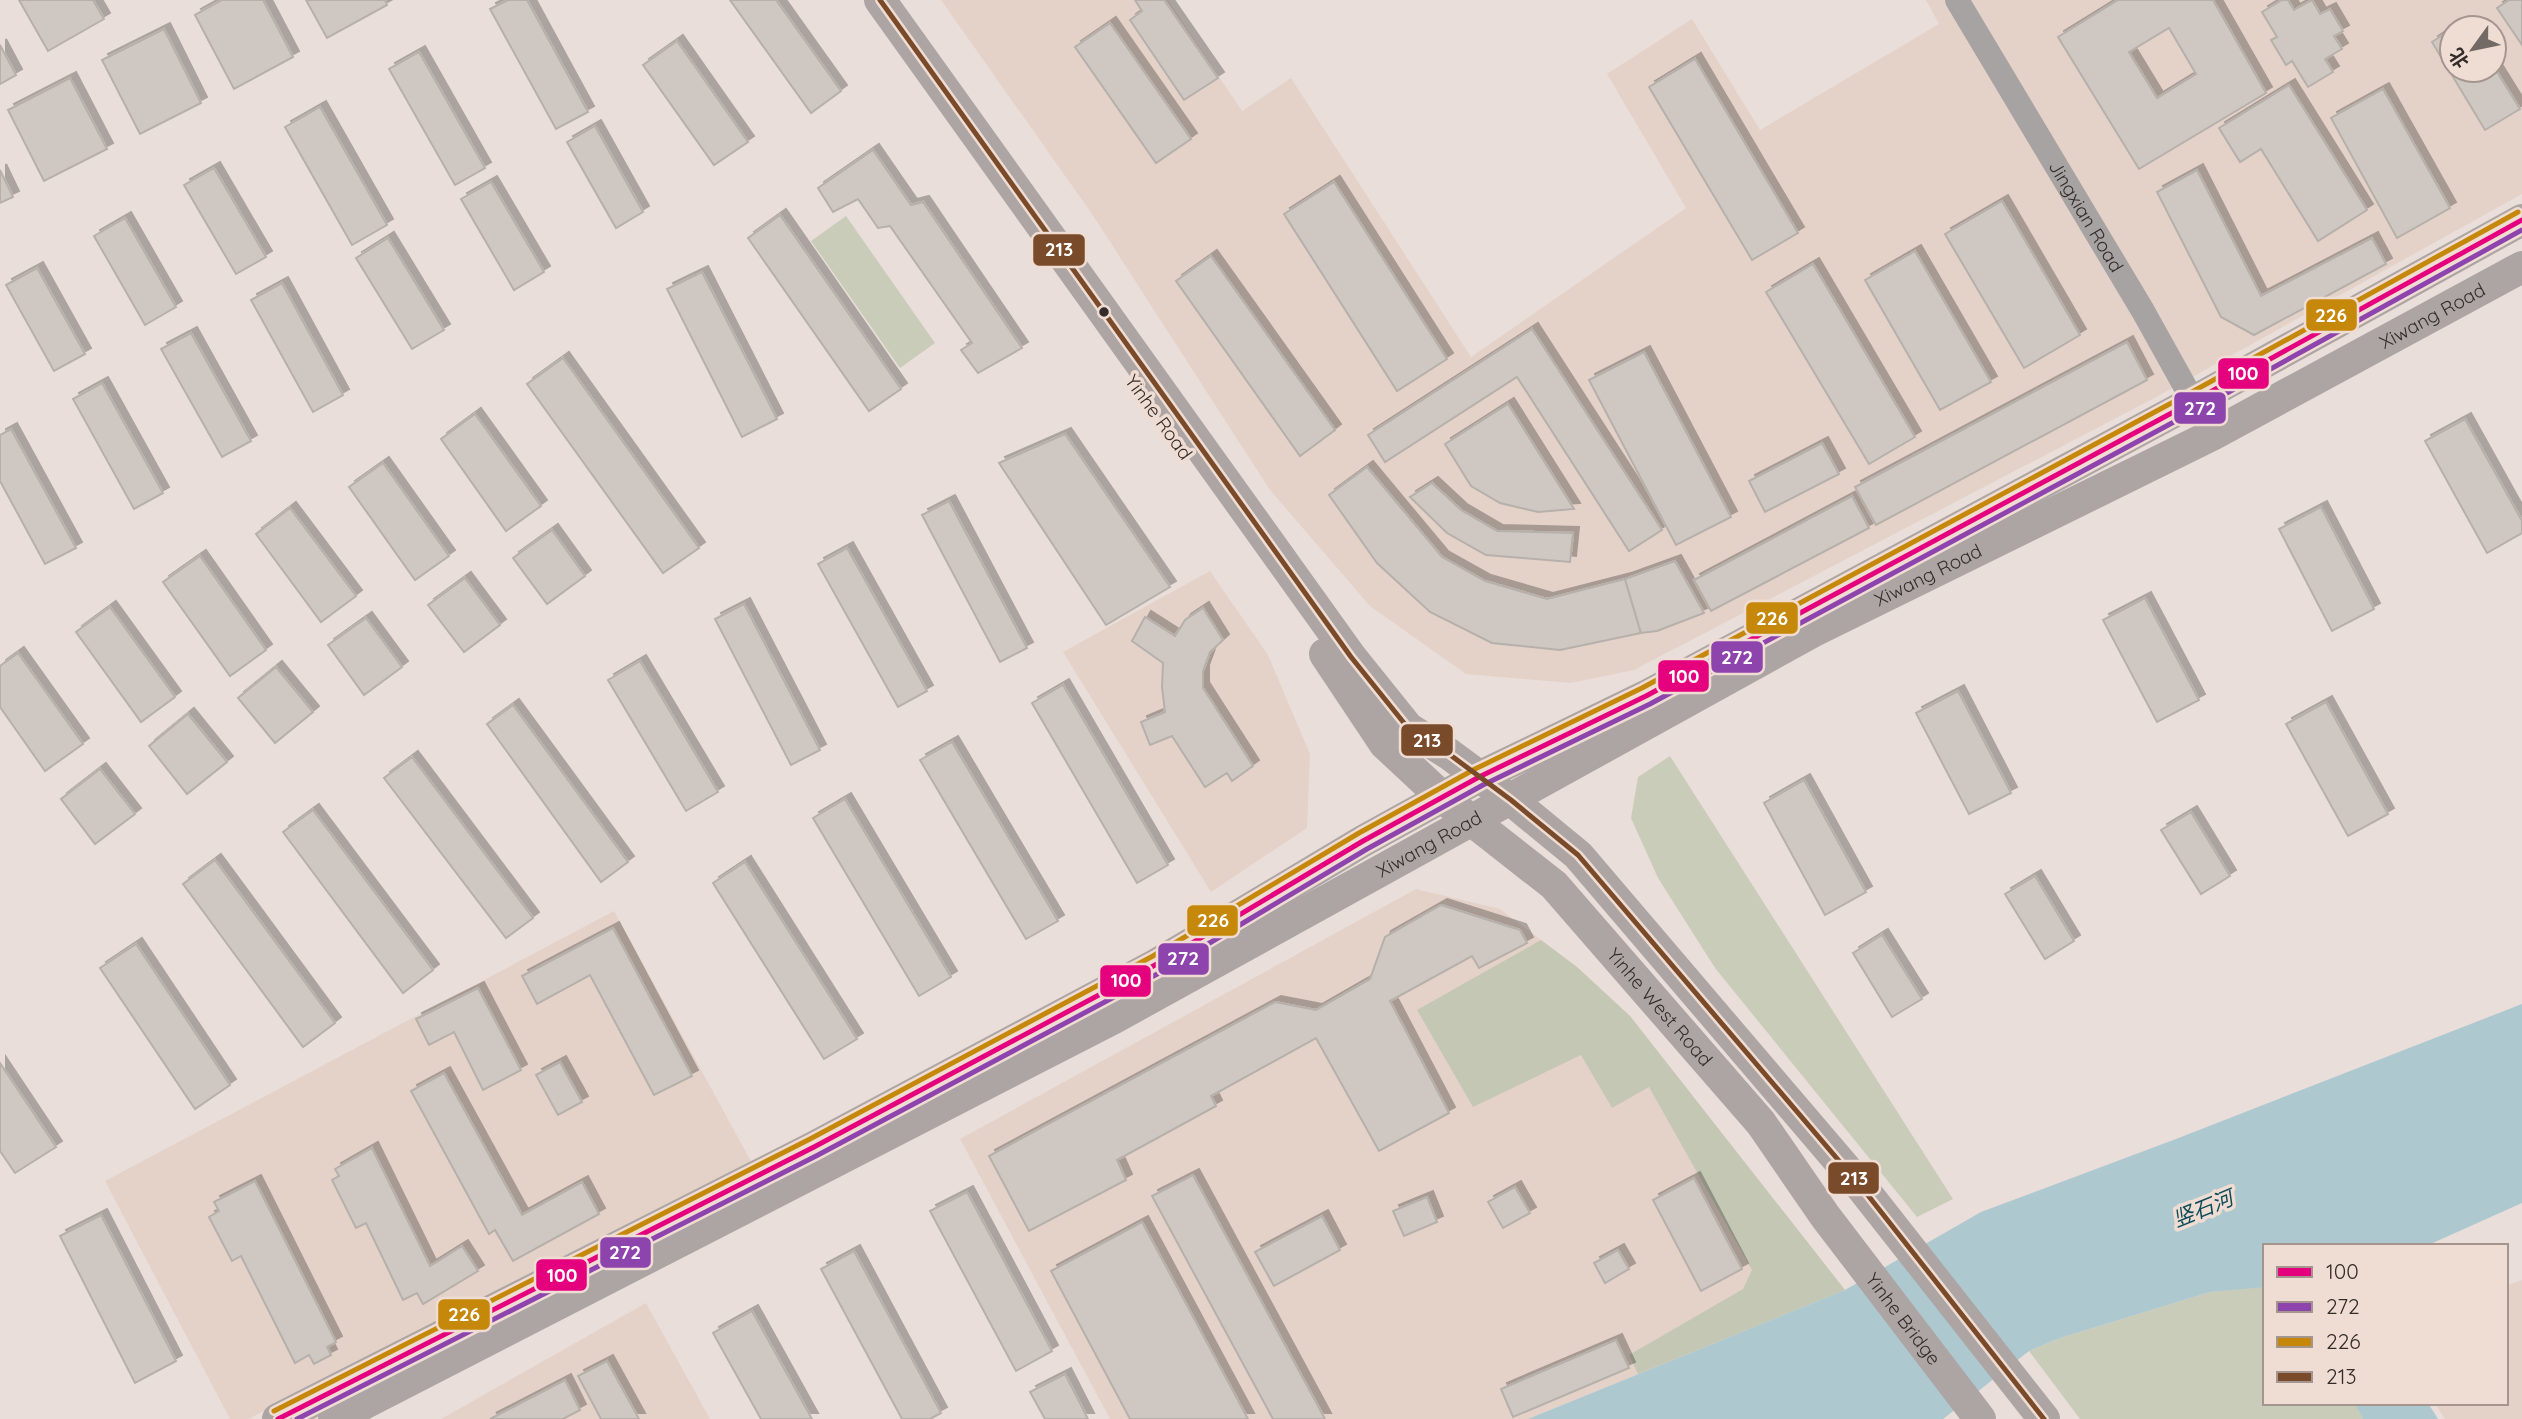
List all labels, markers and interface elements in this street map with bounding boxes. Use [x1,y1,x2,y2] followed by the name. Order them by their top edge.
[2438,14,2508,84] north arrow
[2444,44,2474,73] text: 北
[2044,156,2129,276] street label: Jingxian Road
[1032,233,1086,267] line badge: 213
[1045,237,1073,261] text: 213
[2375,277,2489,354] street label: Xiwang Road
[2305,298,2358,332] line badge: 226
[2315,303,2347,327] text: 226
[1097,305,1111,319] unlabelled marker
[2217,357,2270,390] line badge: 100
[2228,361,2258,385] text: 100
[1120,370,1198,464] street label: Yinhe Road
[2173,391,2227,425] line badge: 272
[2184,396,2216,420] text: 272
[1870,538,1986,611] street label: Xiwang Road
[1745,601,1799,635] line badge: 226
[1756,606,1788,630] text: 226
[1710,640,1764,674] line badge: 272
[1721,645,1753,669] text: 272
[1657,659,1710,693] line badge: 100
[1669,664,1699,688] text: 100
[1400,723,1454,757] line badge: 213
[1413,728,1441,752] text: 213
[1372,805,1486,883] street label: Xiwang Road
[1186,904,1239,937] line badge: 226
[1197,908,1229,932] text: 226
[1157,942,1210,976] line badge: 272
[1602,943,1718,1071] street label: Yinhe West Road
[1167,946,1199,970] text: 272
[1099,964,1152,998] line badge: 100
[1111,968,1141,992] text: 100
[1827,1161,1880,1195] line badge: 213
[1840,1166,1868,1190] text: 213
[2169,1183,2240,1232] water label: 竖石河
[599,1236,652,1269] line badge: 272
[609,1240,641,1264] text: 272
[2263,1244,2508,1405] legend
[535,1258,588,1292] line badge: 100
[2326,1258,2359,1284] text: 100
[547,1263,577,1287] text: 100
[1861,1268,1946,1370] street label: Yinhe Bridge
[2326,1293,2360,1319] text: 272
[437,1298,491,1331] line badge: 226
[448,1302,480,1326] text: 226
[2326,1328,2361,1354] text: 226
[2326,1363,2356,1389] text: 213

